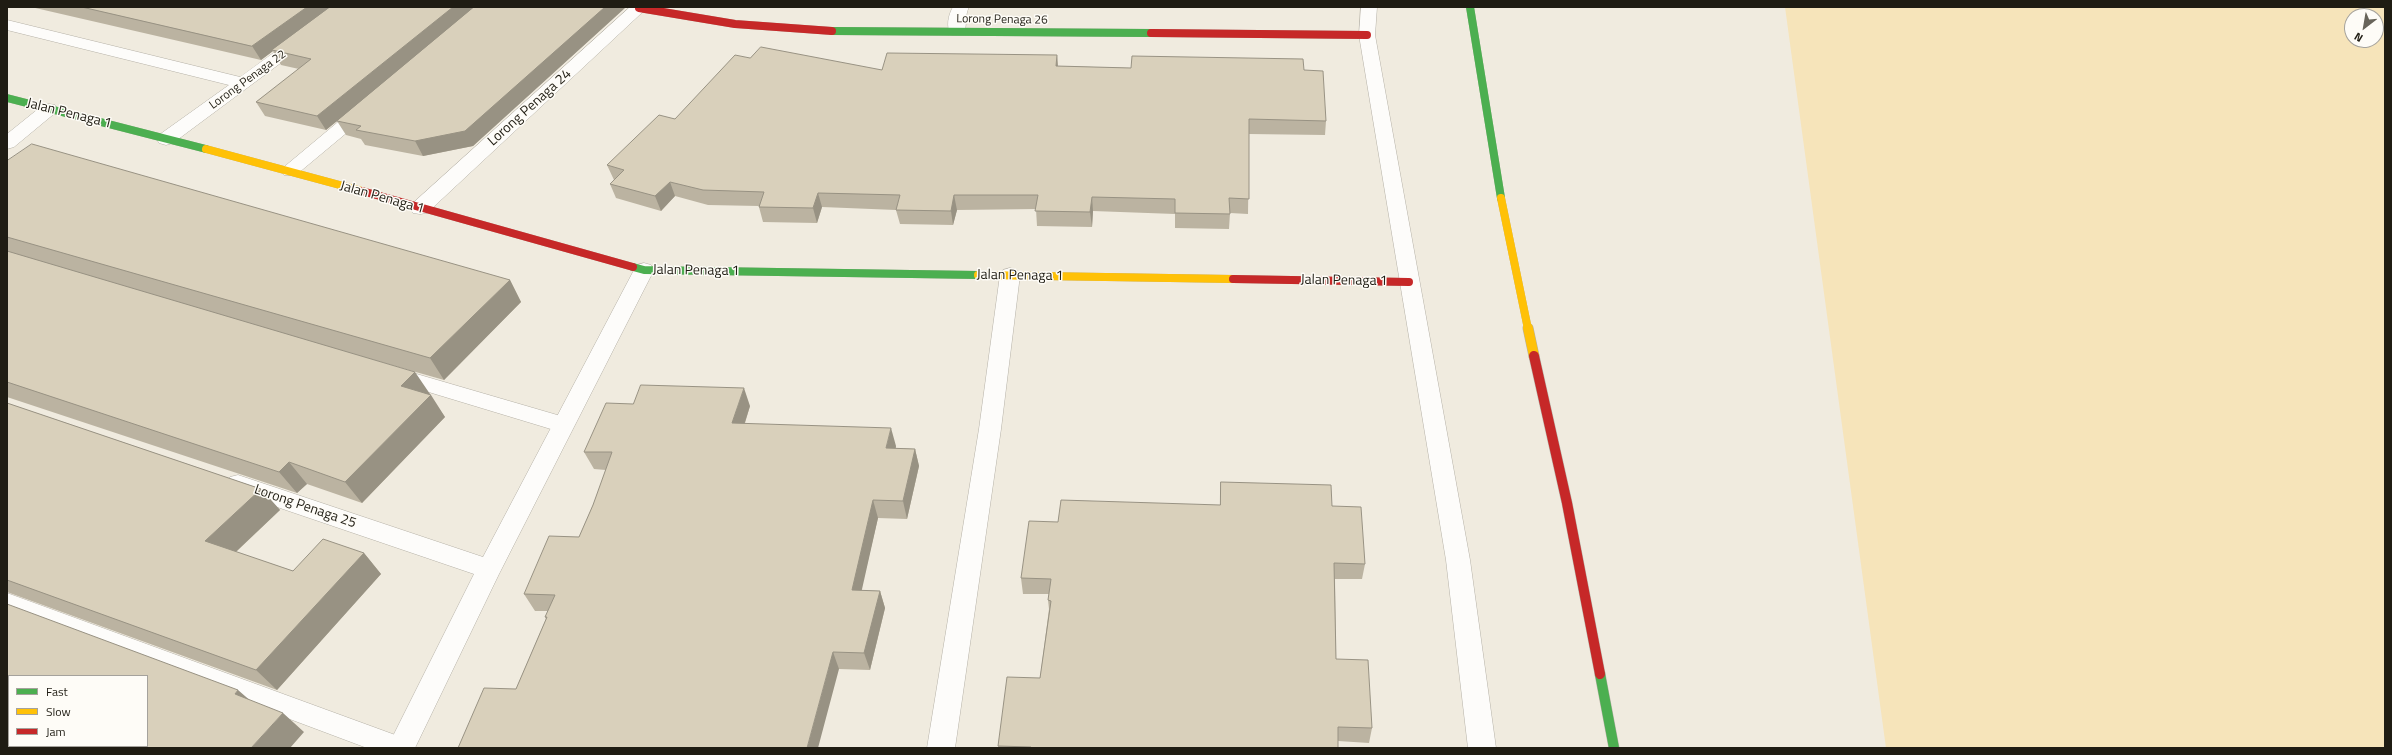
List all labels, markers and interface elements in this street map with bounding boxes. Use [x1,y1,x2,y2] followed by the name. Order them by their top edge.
[2344,8,2384,48] north arrow
[956,12,1048,28] street label: Lorong Penaga 26
[2351,29,2366,46] text: N
[207,47,289,113] street label: Lorong Penaga 22
[485,66,575,150] street label: Lorong Penaga 24
[25,95,113,133] street label: Jalan Penaga 1
[338,178,426,218] street label: Jalan Penaga 1
[652,262,740,280] street label: Jalan Penaga 1
[976,267,1064,285] street label: Jalan Penaga 1
[1300,272,1388,290] street label: Jalan Penaga 1
[252,482,358,532] street label: Lorong Penaga 25
[8,675,148,747] legend
[46,682,68,701] text: Fast
[46,702,71,721] text: Slow
[46,722,66,741] text: Jam

